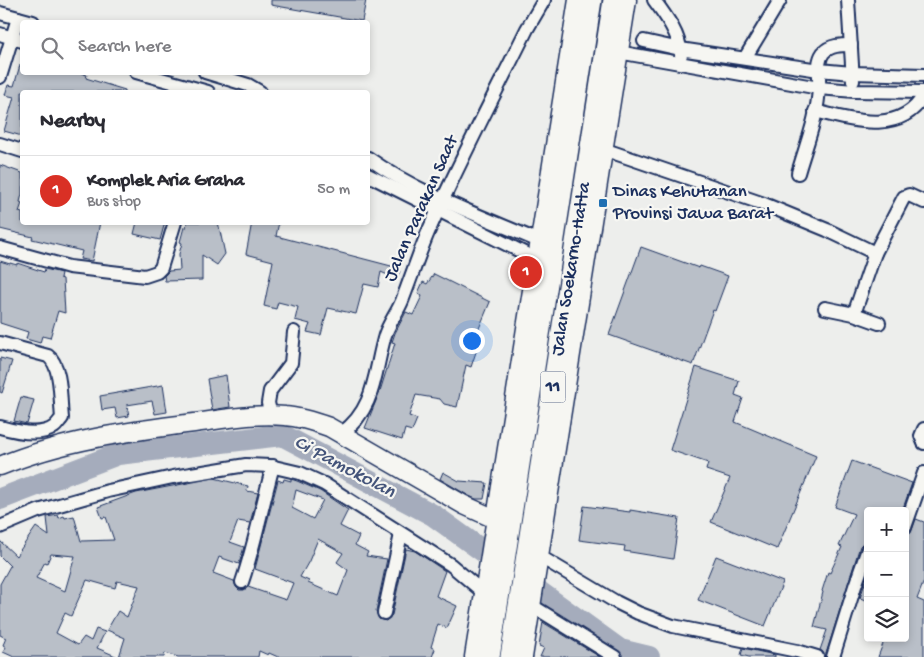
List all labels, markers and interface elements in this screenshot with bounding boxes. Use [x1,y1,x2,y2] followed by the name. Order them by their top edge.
[20,20,370,75] search box
[38,34,66,62] icon: search
[78,36,172,59] text: Search here
[40,110,105,135] text: Nearby
[379,130,465,286] street label: Jalan Parakan Saat
[87,170,244,193] text: Komplek Aria Graha
[547,179,597,357] street label: Jalan Soekarno-Hatta
[53,181,59,200] text: 1
[317,181,350,200] text: 50 m
[611,181,775,226] place label: Dinas Kehutanan Provinsi Jawa Barat
[87,193,141,212] text: Bus stop
[597,197,609,209] marker: Dinas Kehutanan Provinsi Jawa Barat
[510,253,542,291] pin: 1
[459,328,485,354] your location
[540,372,566,402] road number: 11
[290,432,399,504] water label: Ci Pamokolan
[864,507,909,642] map controls
[864,507,909,552] button: +
[864,552,909,597] button: −
[864,597,909,642] button: layers

